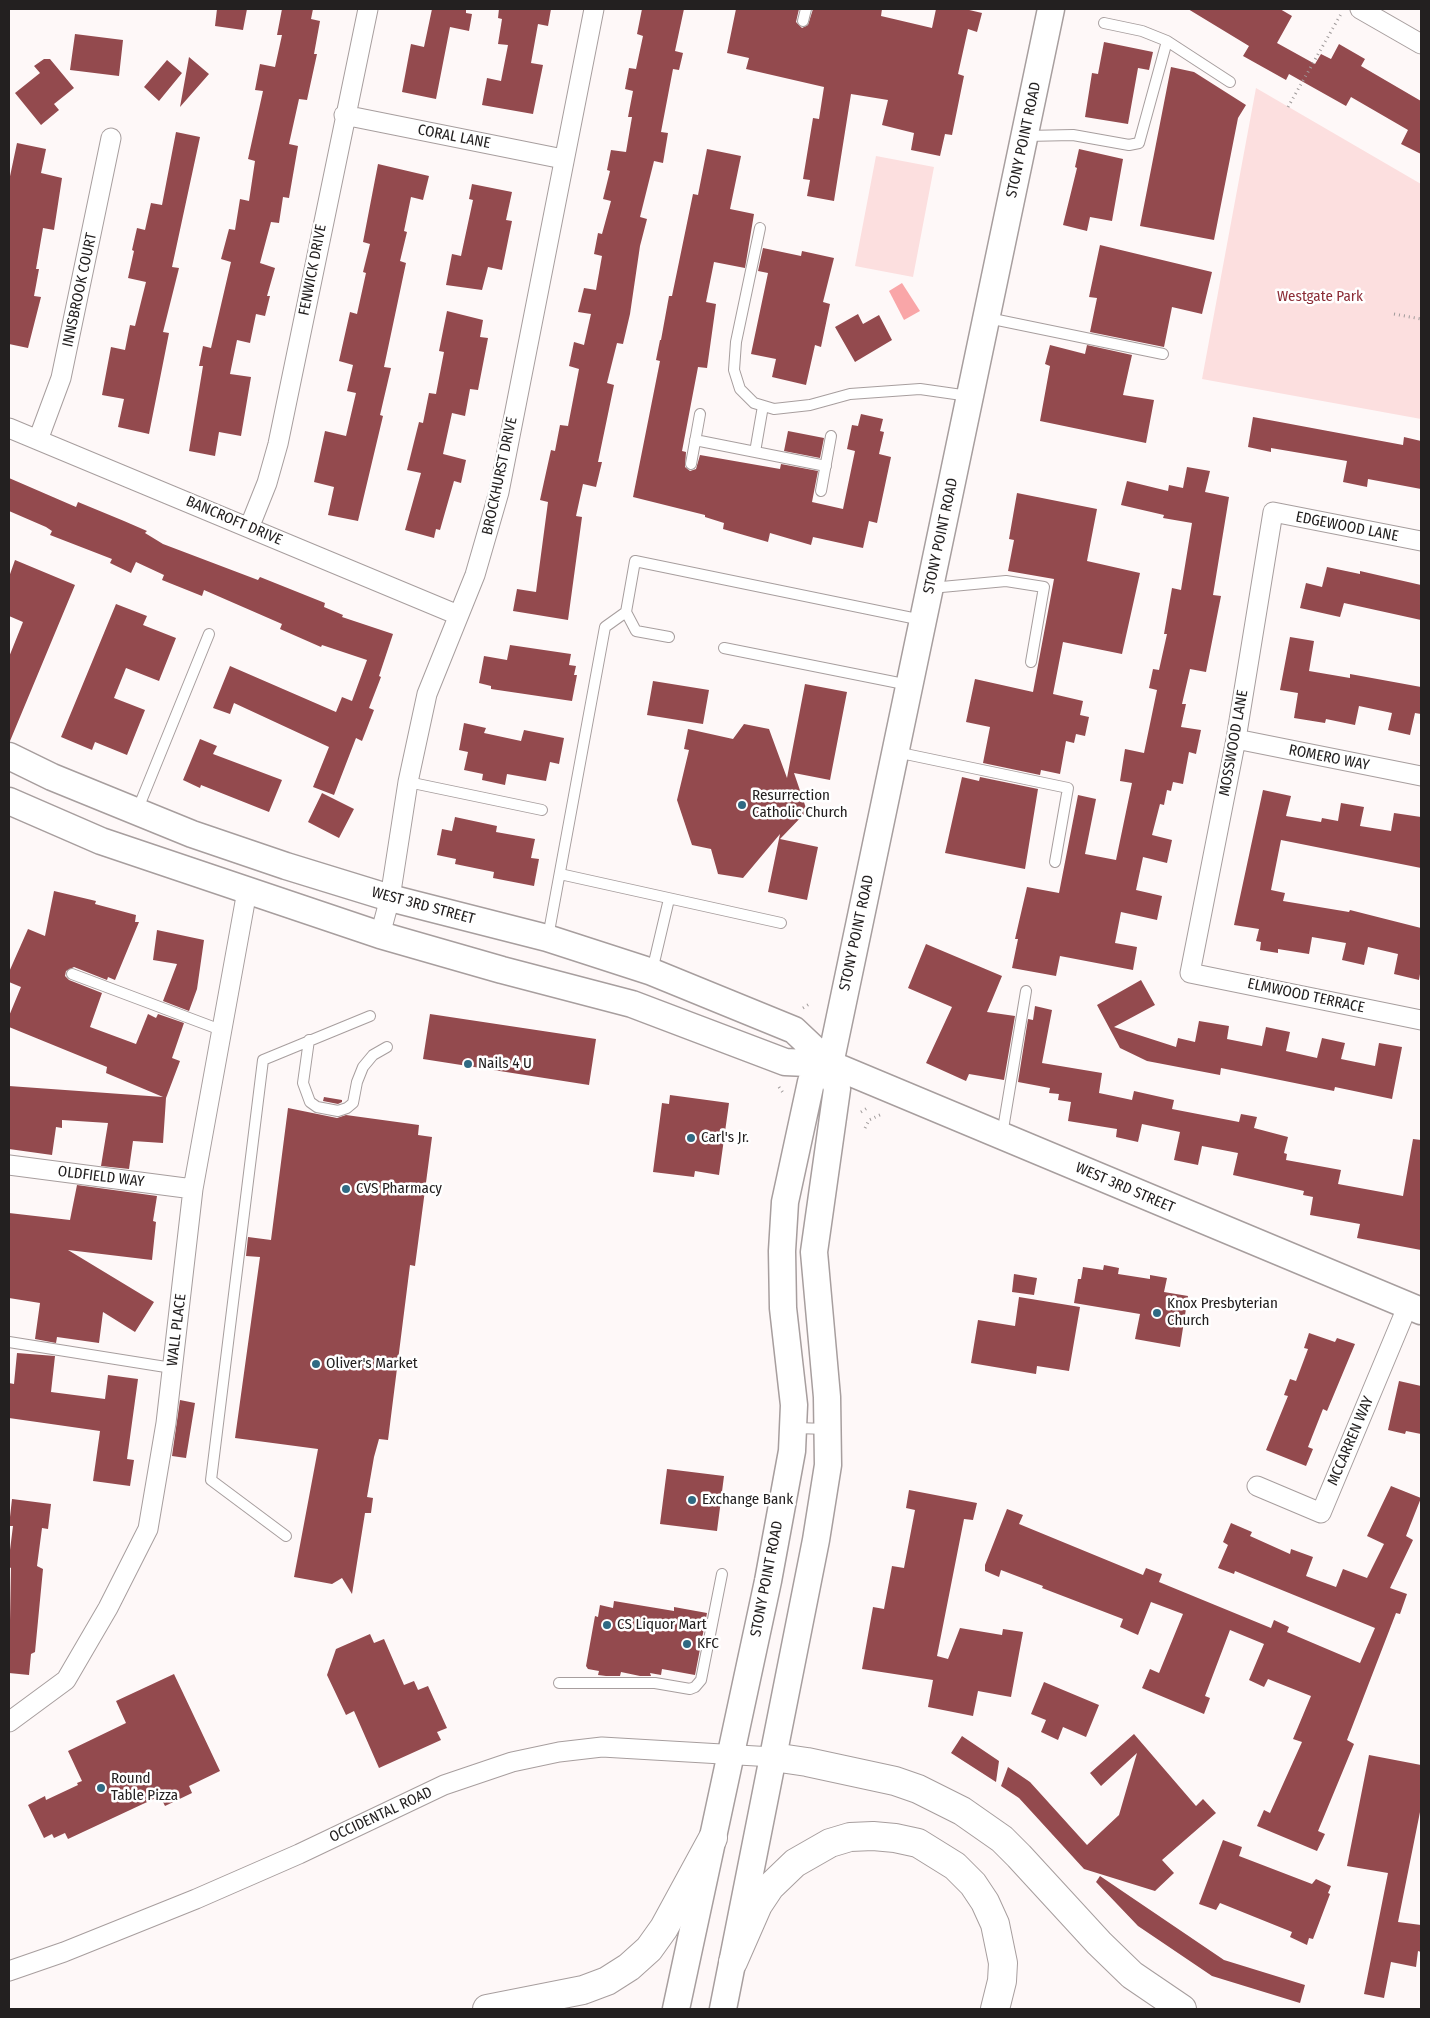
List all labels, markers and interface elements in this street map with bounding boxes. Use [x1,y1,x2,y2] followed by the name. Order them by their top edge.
[1003,81,1045,199] street label: STONY POINT ROAD
[416,121,492,153] street label: CORAL LANE
[295,223,331,317] street label: FENWICK DRIVE
[59,231,101,349] street label: INNSBROOK COURT
[1277,288,1363,306] park label: Westgate Park
[479,415,521,537] street label: BROCKHURST DRIVE
[920,477,962,595] street label: STONY POINT ROAD
[183,493,285,549] street label: BANCROFT DRIVE
[1294,508,1400,546] street label: EDGEWOOD LANE
[1216,689,1252,797] street label: MOSSWOOD LANE
[1287,741,1371,775] street label: ROMERO WAY
[752,787,848,822] place label: Resurrection Catholic Church
[736,799,748,811] marker: Resurrection Catholic Church
[836,874,878,992] street label: STONY POINT ROAD
[369,884,477,928] street label: WEST 3RD STREET
[1246,975,1366,1017] street label: ELMWOOD TERRACE
[478,1055,532,1073] place label: Nails 4 U
[462,1058,474,1070] marker: Nails 4 U
[701,1129,749,1147] place label: Carl's Jr.
[685,1132,697,1144] marker: Carl's Jr.
[1073,1159,1177,1217] street label: WEST 3RD STREET
[57,1163,145,1191] street label: OLDFIELD WAY
[356,1180,442,1198] place label: CVS Pharmacy
[340,1183,352,1195] marker: CVS Pharmacy
[164,1293,190,1367] street label: WALL PLACE
[1167,1295,1278,1330] place label: Knox Presbyterian Church
[1151,1307,1163,1319] marker: Knox Presbyterian Church
[326,1355,418,1373] place label: Oliver's Market
[310,1358,322,1370] marker: Oliver's Market
[1324,1394,1378,1488] street label: MCCARREN WAY
[702,1491,793,1509] place label: Exchange Bank
[686,1494,698,1506] marker: Exchange Bank
[747,1519,787,1639] street label: STONY POINT ROAD
[617,1616,707,1634] place label: CS Liquor Mart
[601,1619,613,1631] marker: CS Liquor Mart
[697,1635,719,1653] place label: KFC
[681,1638,693,1650] marker: KFC
[111,1770,178,1805] place label: Round Table Pizza
[95,1782,107,1794] marker: Round Table Pizza
[327,1783,435,1847] street label: OCCIDENTAL ROAD

